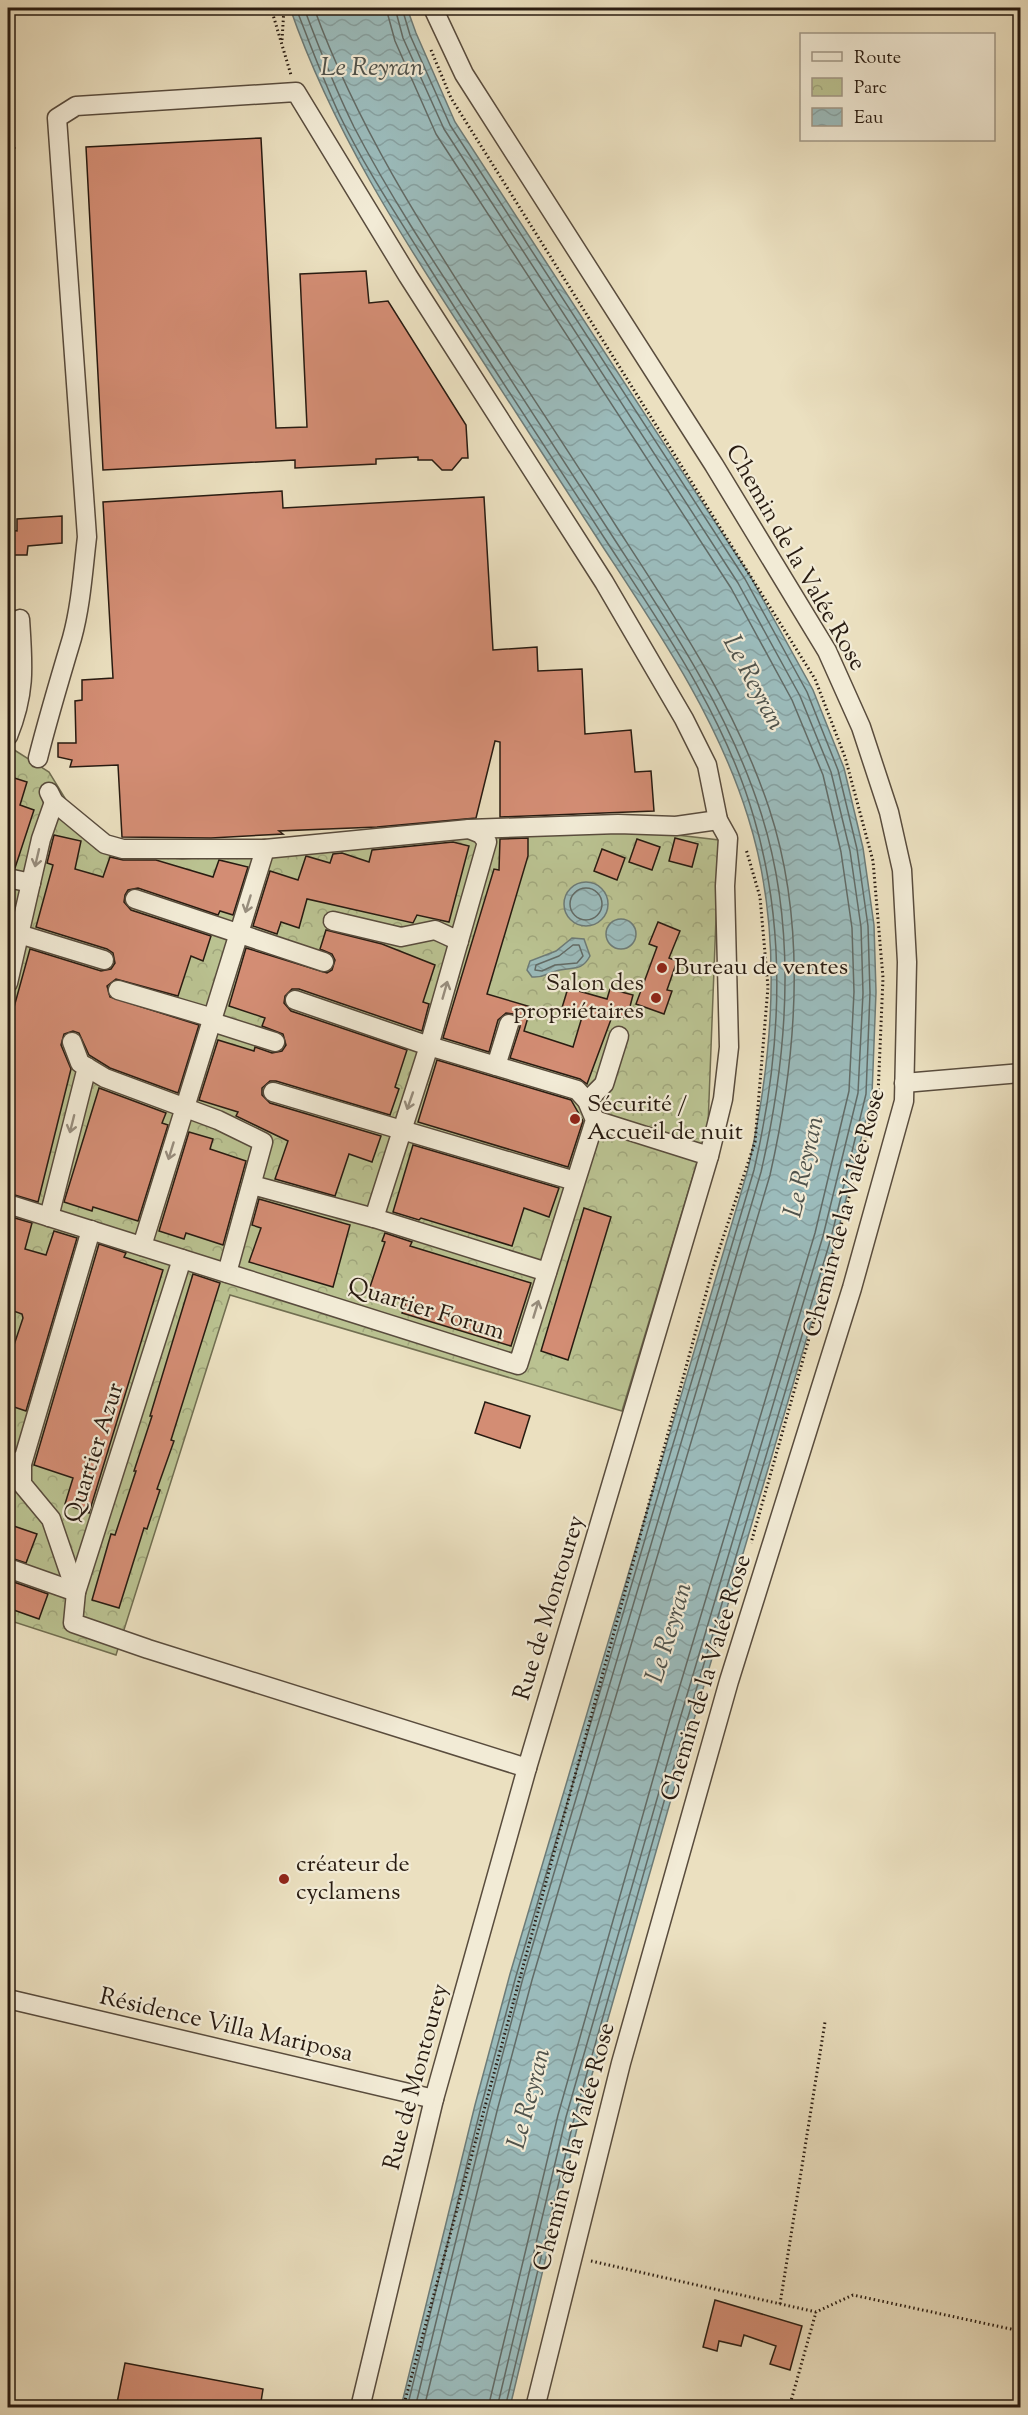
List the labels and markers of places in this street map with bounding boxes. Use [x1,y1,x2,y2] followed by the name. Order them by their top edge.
[674,951,848,985] place label: Bureau de ventes
[655,961,669,975] marker: Bureau de ventes
[513,967,644,1029] place label: Salon des propriétaires
[649,991,663,1005] marker: Salon des propriétaires
[587,1088,743,1150] place label: Sécurité / Accueil de nuit
[568,1112,582,1126] marker: Sécurité / Accueil de nuit
[296,1848,410,1910] place label: créateur de cyclamens
[277,1872,291,1886] marker: créateur de cyclamens

